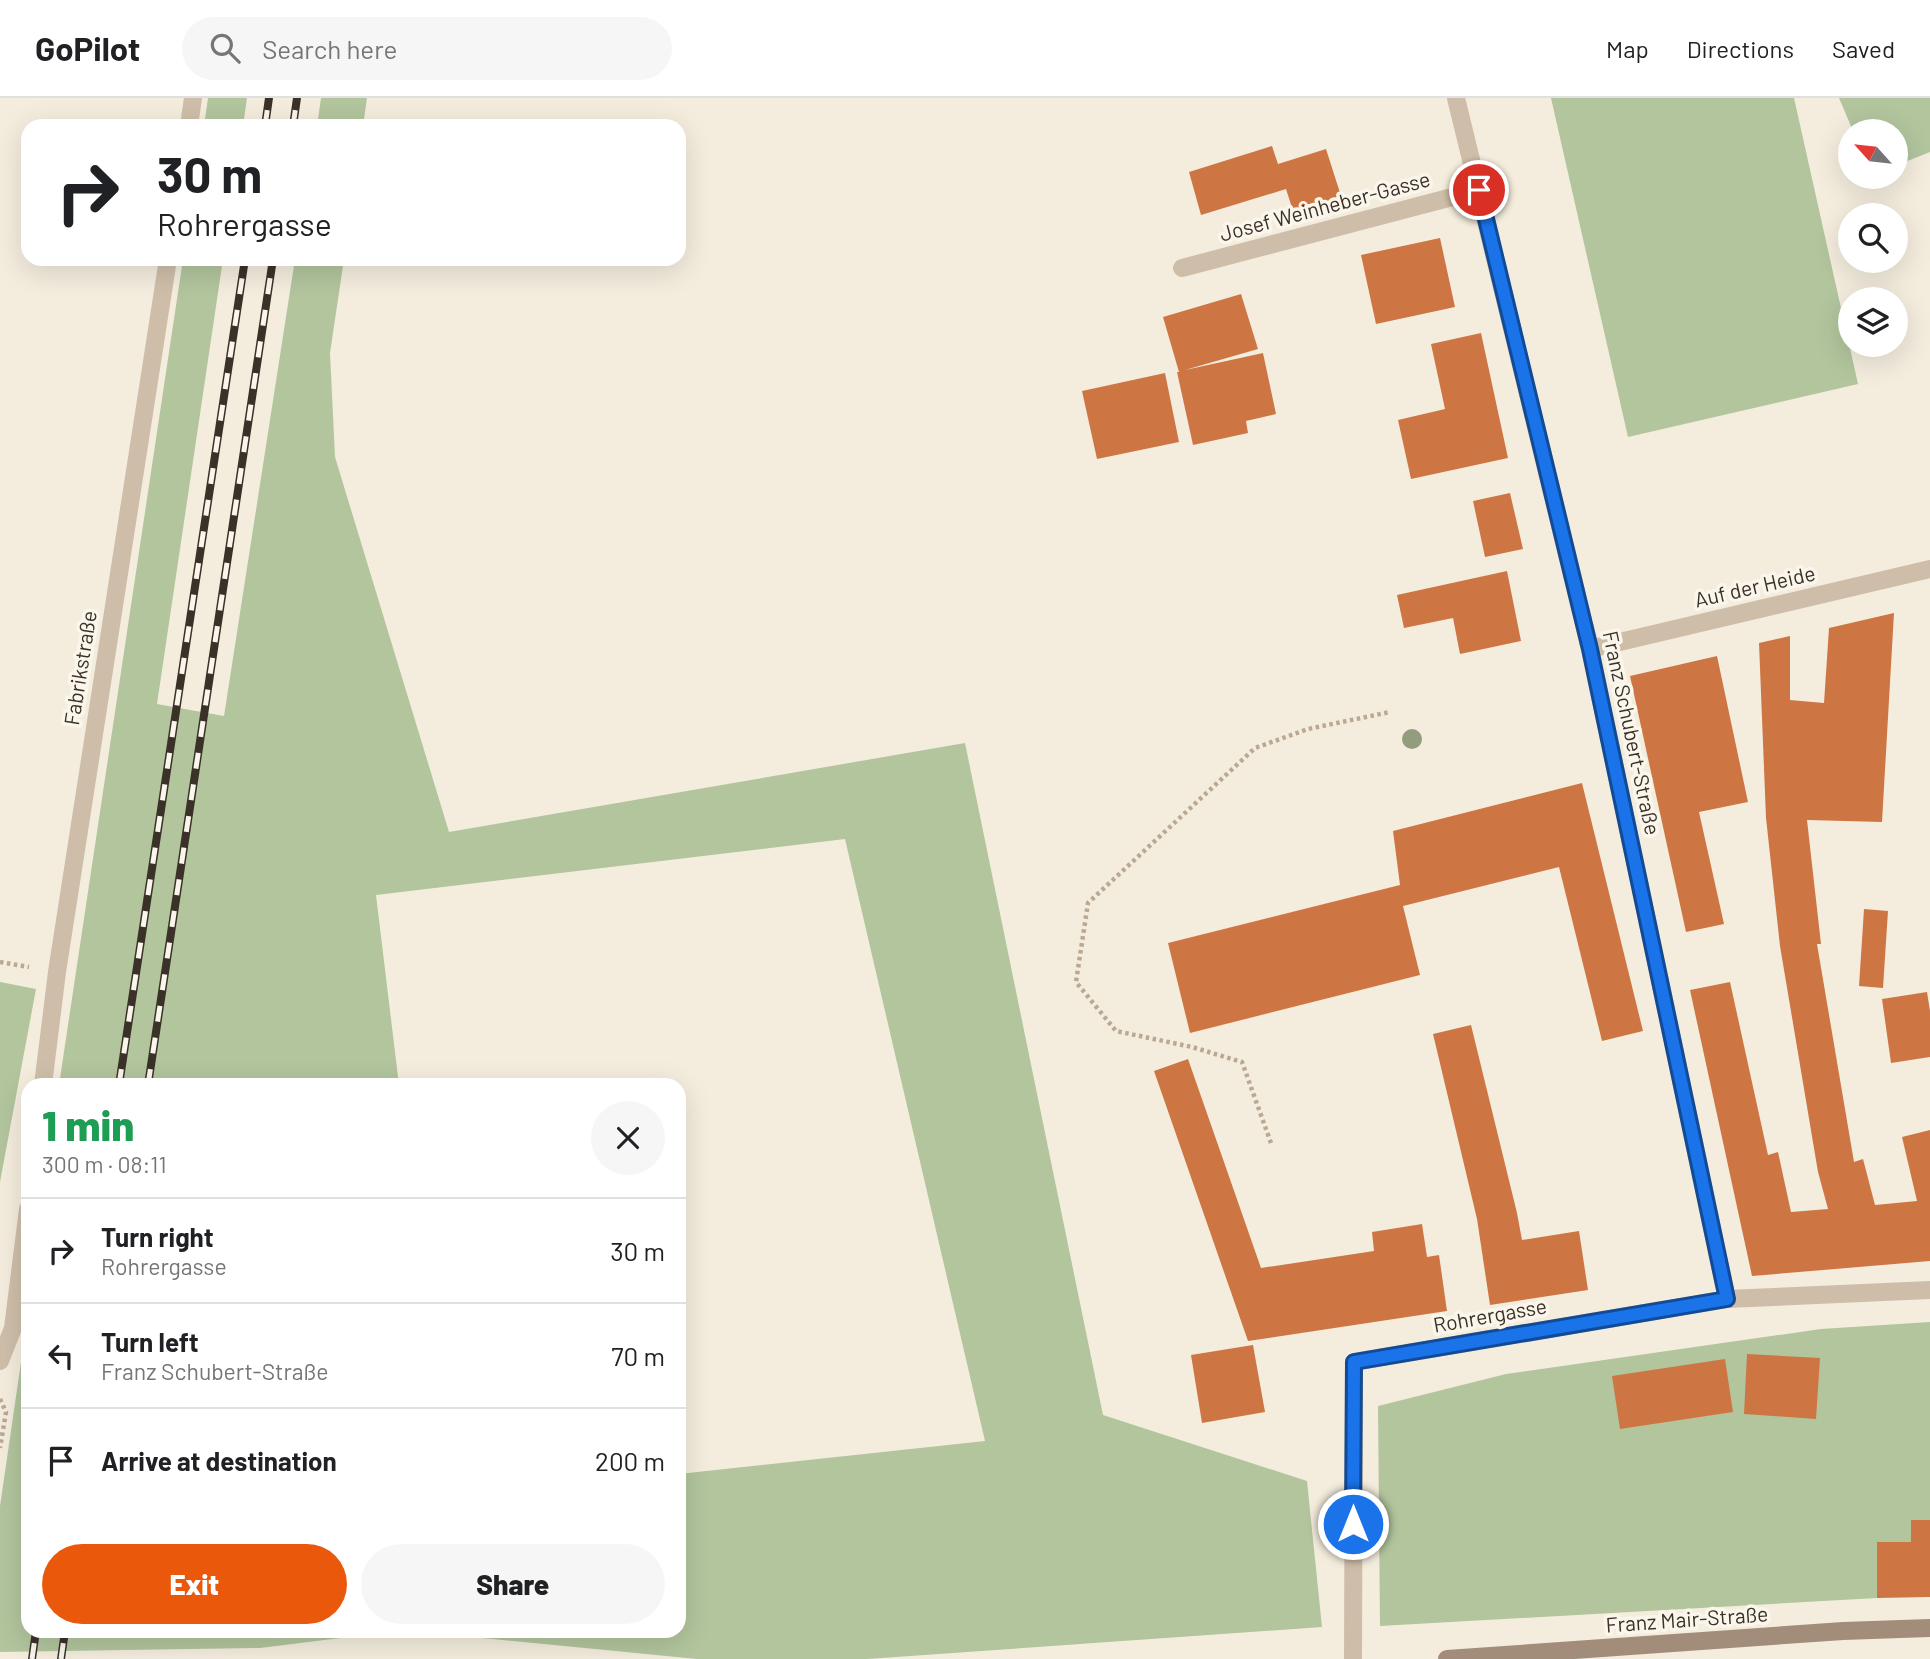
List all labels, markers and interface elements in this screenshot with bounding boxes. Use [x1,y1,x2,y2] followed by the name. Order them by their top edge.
[182,17,672,80] search box
[35,28,140,68] text: GoPilot
[206,29,244,67] icon: search
[262,33,397,64] text: Search here
[1606,34,1649,63] text: Map
[1687,34,1794,63] text: Directions
[1832,34,1895,63] text: Saved
[1838,119,1908,189] north arrow
[1838,119,1908,357] map controls
[157,144,262,203] text: 30 m
[42,147,133,238] icon: right
[1449,160,1509,220] pin
[1217,165,1433,246] street label: Josef Weinheber-Gasse
[1460,171,1498,209] icon: arrive
[1838,203,1908,273] button: search
[157,204,332,242] text: Rohrergasse
[1838,287,1908,357] button: layers
[1692,560,1817,612] street label: Auf der Heide
[58,609,101,727] street label: Fabrikstraße
[1599,628,1666,837] street label: Franz Schubert-Straße
[42,1099,134,1149] text: 1 min
[591,1101,665,1175] button: close
[42,1150,166,1178] text: 300 m · 08:11
[101,1221,214,1252] text: Turn right
[42,1232,80,1270] icon: right
[610,1235,665,1266] text: 30 m
[101,1252,227,1280] text: Rohrergasse
[1431,1292,1548,1337] street label: Rohrergasse
[101,1326,199,1357] text: Turn left
[42,1337,80,1375] icon: left
[611,1340,665,1371] text: 70 m
[101,1357,329,1385] text: Franz Schubert-Straße
[42,1442,80,1480] icon: arrive
[101,1445,337,1476] text: Arrive at destination
[595,1445,665,1476] text: 200 m
[1316,1487,1390,1561] position arrow
[42,1544,347,1624] button: Exit
[361,1544,665,1624] button: Share
[1605,1600,1769,1637] street label: Franz Mair-Straße

